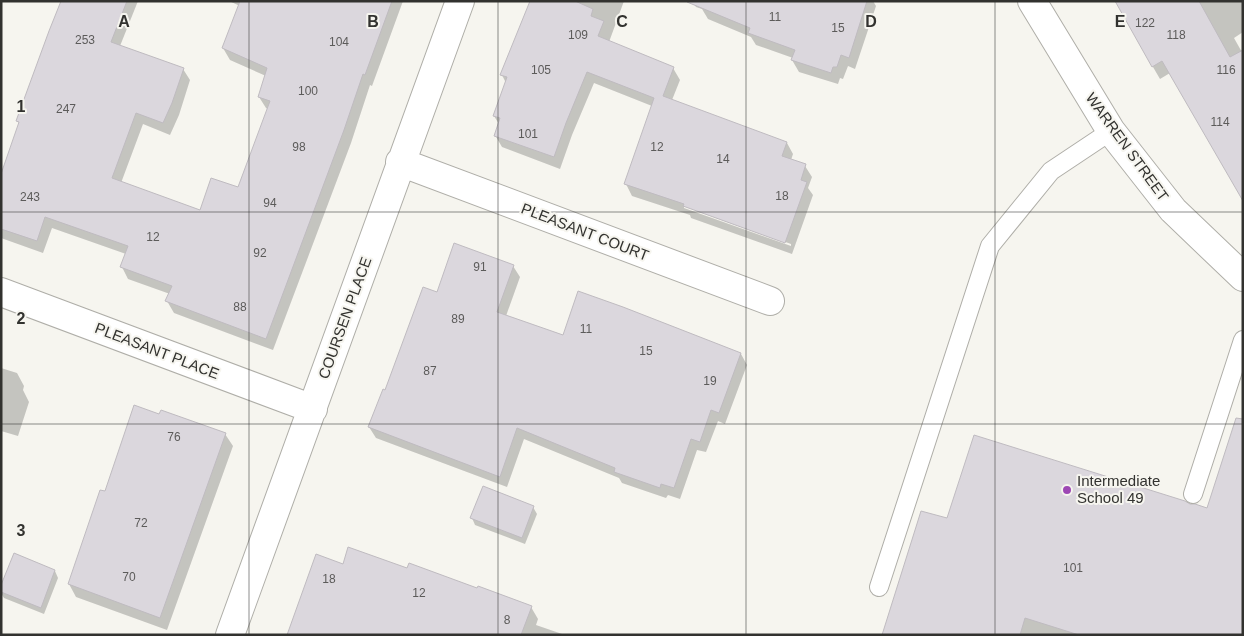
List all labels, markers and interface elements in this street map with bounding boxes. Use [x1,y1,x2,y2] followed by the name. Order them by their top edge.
[769,10,782,24] house number: 11
[118,13,130,30] text: A
[367,13,379,30] text: B
[616,13,628,30] text: C
[865,13,877,30] text: D
[1115,13,1126,30] text: E
[1135,16,1155,30] house number: 122
[831,21,845,35] house number: 15
[568,28,588,42] house number: 109
[1166,28,1186,42] house number: 118
[75,33,95,47] house number: 253
[329,35,349,49] house number: 104
[531,63,551,77] house number: 105
[1216,63,1236,77] house number: 116
[298,84,318,98] house number: 100
[1082,89,1172,204] street label: WARREN STREET
[17,98,26,115] text: 1
[56,102,76,116] house number: 247
[1210,115,1230,129] house number: 114
[518,127,538,141] house number: 101
[292,140,306,154] house number: 98
[650,140,664,154] house number: 12
[716,152,730,166] house number: 14
[775,189,789,203] house number: 18
[20,190,40,204] house number: 243
[263,196,277,210] house number: 94
[519,199,651,264] street label: PLEASANT COURT
[146,230,160,244] house number: 12
[253,246,267,260] house number: 92
[315,255,374,381] street label: COURSEN PLACE
[473,260,487,274] house number: 91
[233,300,247,314] house number: 88
[17,310,26,327] text: 2
[451,312,465,326] house number: 89
[93,319,222,382] street label: PLEASANT PLACE
[580,322,593,336] house number: 11
[639,344,653,358] house number: 15
[423,364,437,378] house number: 87
[703,374,717,388] house number: 19
[167,430,181,444] house number: 76
[1077,472,1160,506] place label: Intermediate School 49
[1061,484,1073,496] marker: Intermediate School 49
[134,516,148,530] house number: 72
[17,522,26,539] text: 3
[1063,561,1083,575] house number: 101
[122,570,136,584] house number: 70
[322,572,336,586] house number: 18
[412,586,426,600] house number: 12
[504,613,511,627] house number: 8

